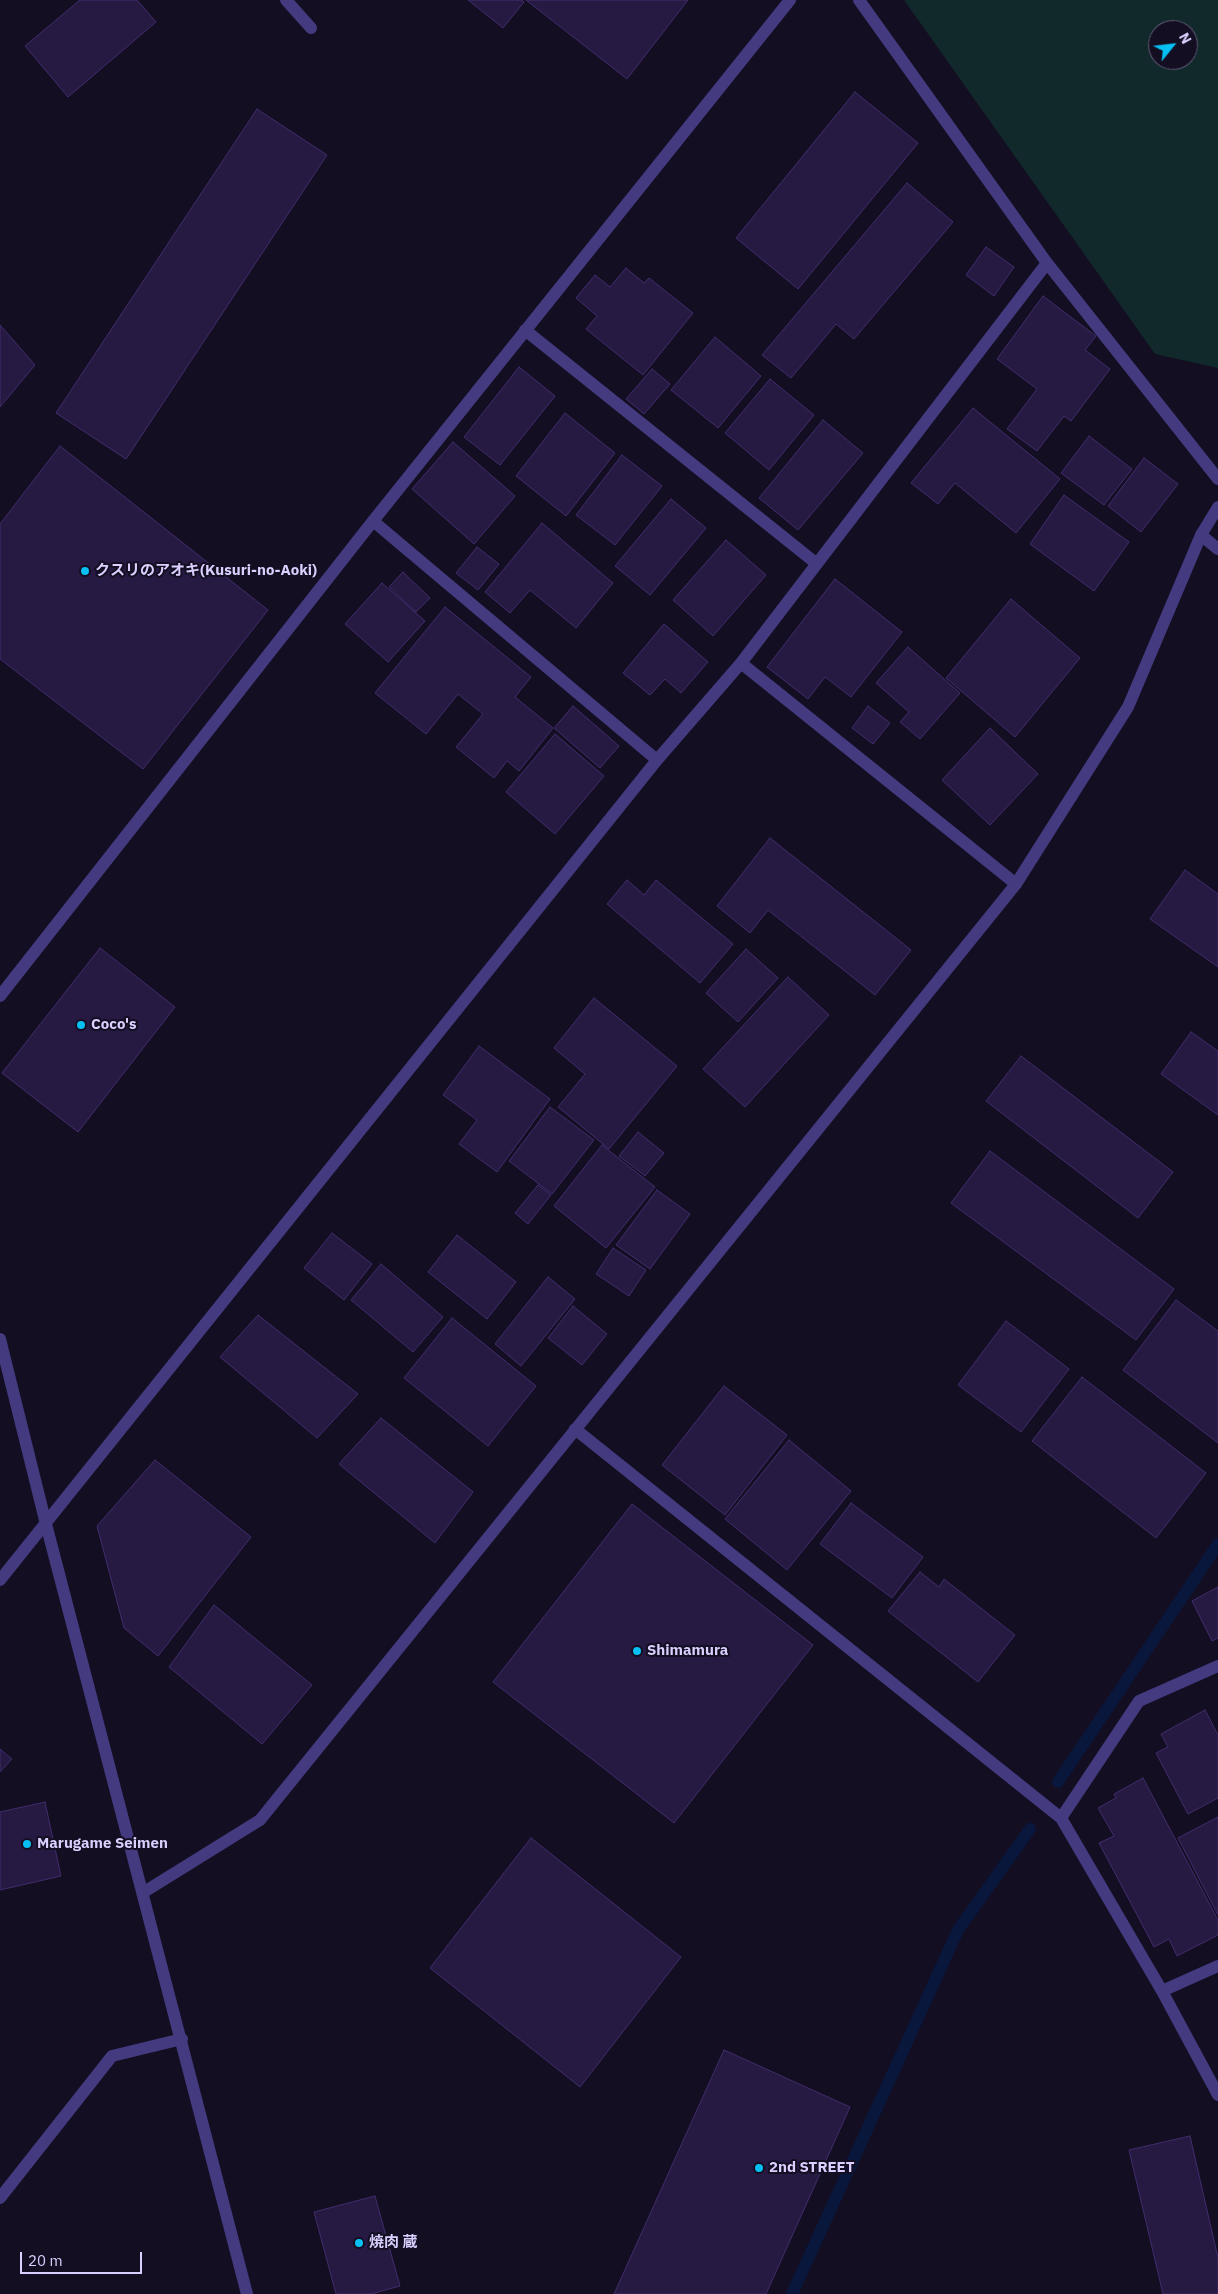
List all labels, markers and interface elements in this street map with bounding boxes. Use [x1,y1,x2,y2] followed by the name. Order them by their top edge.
[1148,20,1198,70] north arrow
[1175,29,1196,47] text: N
[95,562,317,580] place label: クスリのアオキ(Kusuri-no-Aoki)
[79,565,91,577] marker: クスリのアオキ(Kusuri-no-Aoki)
[91,1016,137,1034] place label: Coco's
[75,1019,87,1031] marker: Coco's
[647,1642,728,1660] place label: Shimamura
[631,1645,643,1657] marker: Shimamura
[37,1835,168,1853] place label: Marugame Seimen
[21,1838,33,1850] marker: Marugame Seimen
[769,2159,854,2177] place label: 2nd STREET
[753,2162,765,2174] marker: 2nd STREET
[369,2234,418,2252] place label: 焼肉 蔵
[353,2237,365,2249] marker: 焼肉 蔵
[22,2242,145,2274] scale bar
[28,2251,63,2270] text: 20 m

